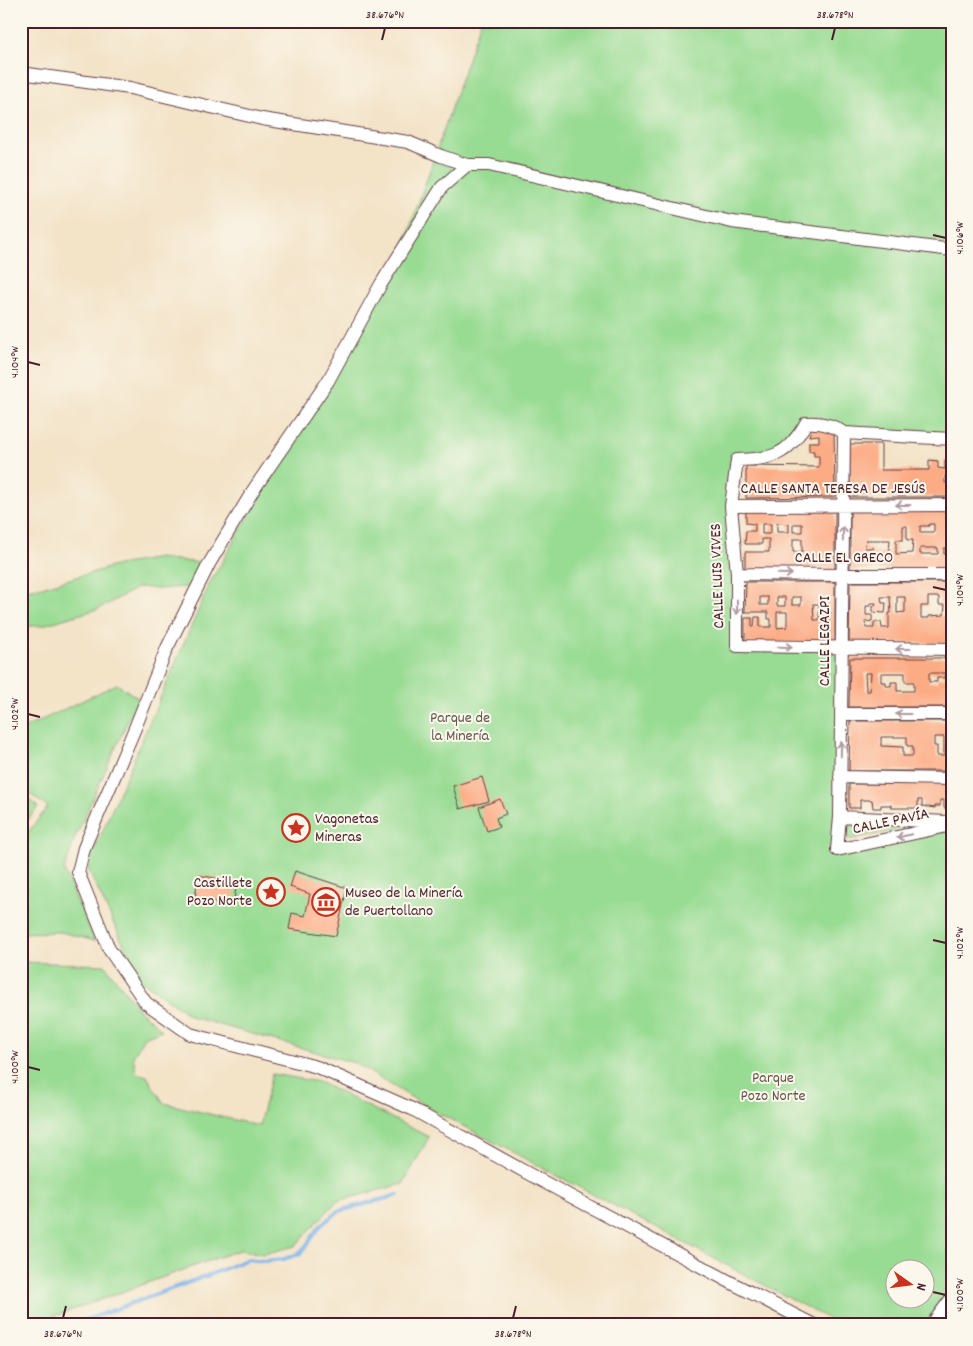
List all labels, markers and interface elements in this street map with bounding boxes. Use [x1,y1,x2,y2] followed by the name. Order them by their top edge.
[366,7,404,24] text: 38.676°N
[816,7,854,24] text: 38.678°N
[952,222,969,254] text: 4.106°W
[7,346,24,378] text: 4.104°W
[741,478,925,501] street label: CALLE SANTA TERESA DE JESÚS
[895,500,912,510] one-way arrow
[705,523,731,629] street label: CALLE LUIS VIVES
[838,526,848,542] one-way arrow
[795,547,893,570] street label: CALLE EL GRECO
[777,570,793,579] one-way arrow
[952,574,969,606] text: 4.104°W
[814,596,837,686] street label: CALLE LEGAZPI
[732,598,742,614] one-way arrow
[777,642,793,652] one-way arrow
[895,644,912,654] one-way arrow
[7,698,24,730] text: 4.102°W
[430,707,490,748] park label: Parque de la Minería
[895,709,912,719] one-way arrow
[836,741,845,757] one-way arrow
[851,803,932,841] street label: CALLE PAVÍA
[315,808,379,849] place label: Vagonetas Mineras
[281,813,311,843] place icon: Vagonetas Mineras
[897,832,913,841] one-way arrow
[187,872,252,913] place label: Castillete Pozo Norte
[256,877,286,907] place icon: Castillete Pozo Norte
[345,882,463,923] place label: Museo de la Minería de Puertollano
[311,887,341,917] museum icon: Museo de la Minería de Puertollano
[952,927,969,959] text: 4.102°W
[7,1050,24,1084] text: 4.100°W
[740,1067,806,1108] park label: Parque Pozo Norte
[886,1258,936,1308] north arrow
[952,1278,969,1312] text: 4.100°W
[910,1281,931,1293] text: N
[44,1326,82,1343] text: 38.676°N
[494,1326,532,1343] text: 38.678°N

